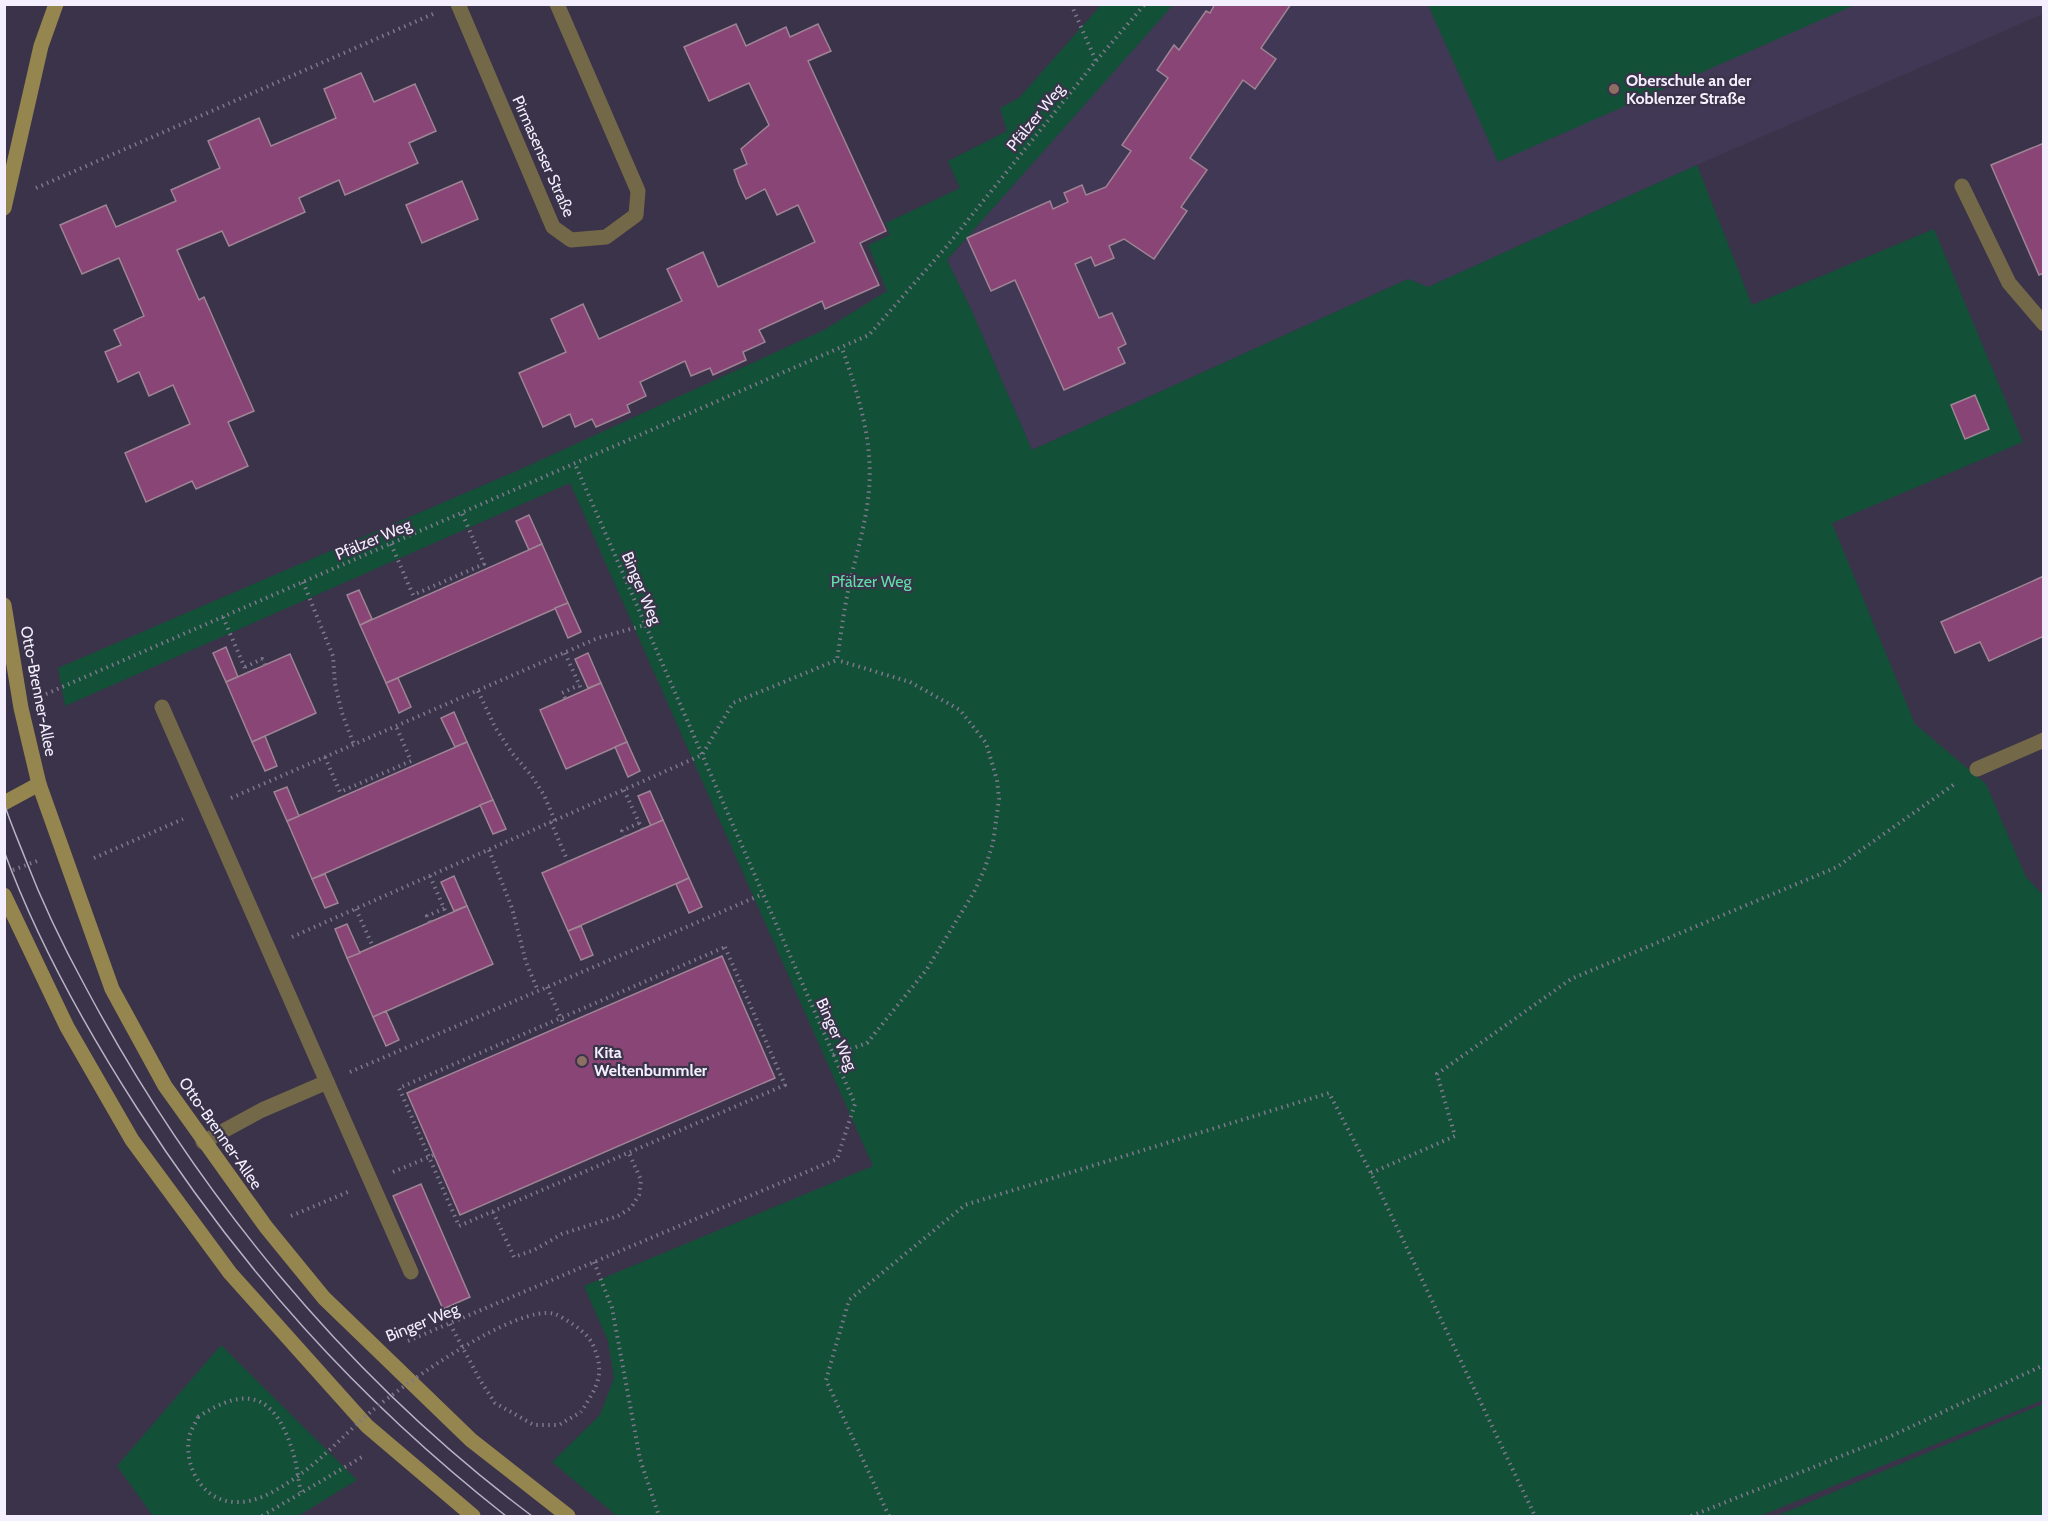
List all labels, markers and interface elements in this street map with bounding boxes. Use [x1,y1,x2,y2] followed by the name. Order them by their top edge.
[1626,71,1752,108] place label: Oberschule an der Koblenzer Straße
[1003,79,1069,155] street label: Pfälzer Weg
[1607,82,1621,96] marker: Oberschule an der Koblenzer Straße
[508,93,579,220] street label: Pirmasenser Straße
[332,515,415,564] street label: Pfälzer Weg
[618,549,666,628] street label: Binger Weg
[831,572,912,591] park label: Pfälzer Weg
[17,624,60,758] street label: Otto-Brenner-Allee
[812,995,861,1074] street label: Binger Weg
[594,1043,708,1080] place label: Kita Weltenbummler
[575,1054,589,1068] marker: Kita Weltenbummler
[175,1074,266,1193] street label: Otto-Brenner-Allee
[383,1299,463,1346] street label: Binger Weg

